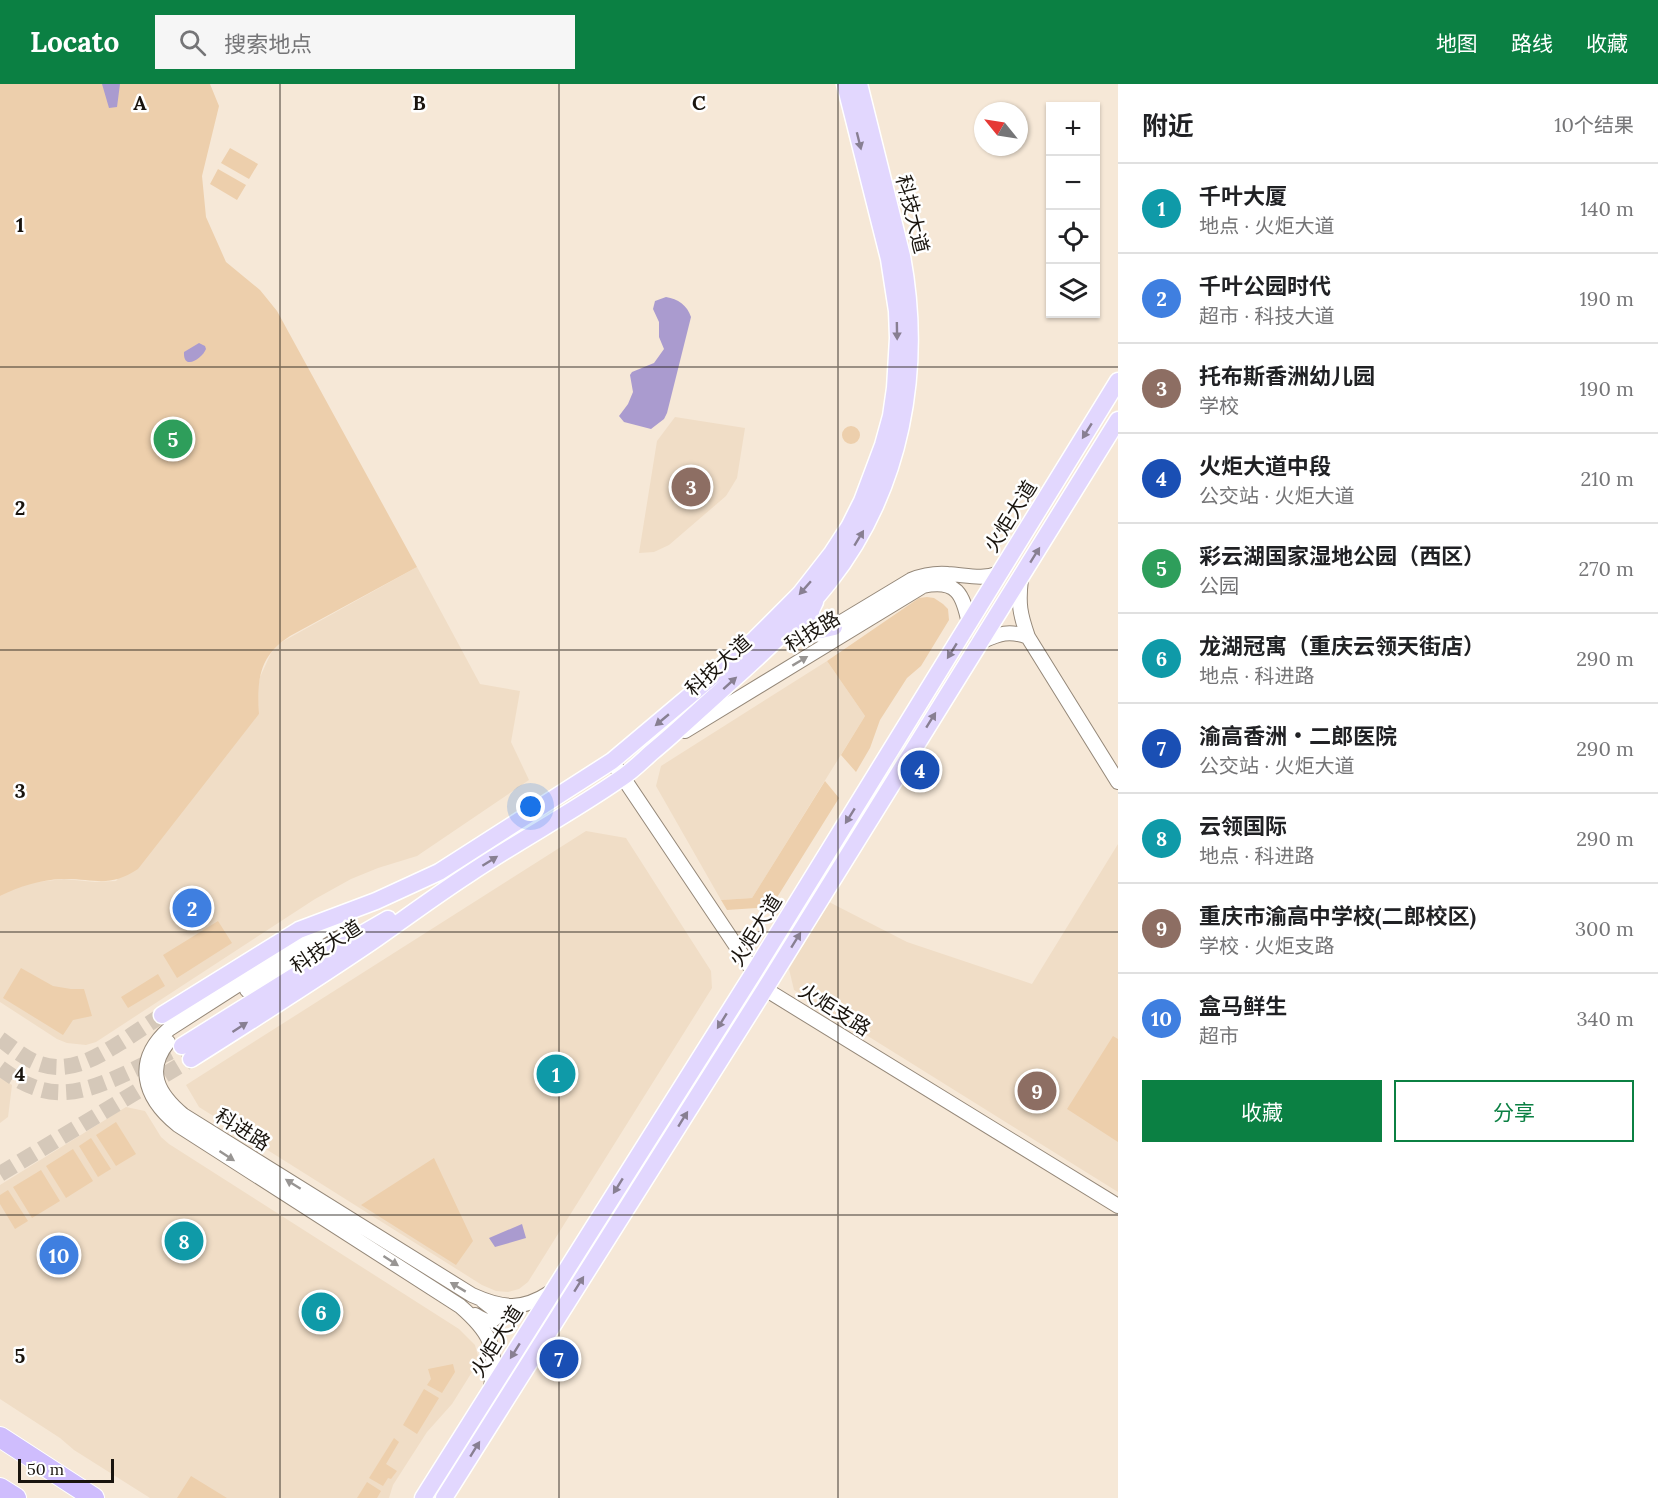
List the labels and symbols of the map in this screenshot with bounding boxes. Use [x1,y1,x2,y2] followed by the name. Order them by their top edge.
[133,90,147,115] text: A
[412,90,426,115] text: B
[692,90,706,115] text: C
[974,102,1028,156] north arrow
[855,132,865,150] one-way arrow
[891,172,935,256] street label: 科技大道
[16,212,24,237] text: 1
[893,322,902,341] one-way arrow
[154,416,192,462] pin: 5
[1082,423,1093,439] one-way arrow
[672,464,710,510] pin: 3
[978,475,1042,557] street label: 火炬大道
[15,495,25,520] text: 2
[853,530,864,546] one-way arrow
[1029,547,1040,563] one-way arrow
[799,580,812,595] one-way arrow
[780,605,844,657] street label: 科技路
[680,629,756,701] street label: 科技大道
[947,643,958,659] one-way arrow
[792,656,809,666] one-way arrow
[722,677,737,690] one-way arrow
[926,712,937,728] one-way arrow
[654,713,670,726] one-way arrow
[900,748,940,792] pin: 4
[14,778,26,803] text: 3
[516,792,545,821] your location
[844,808,855,824] one-way arrow
[482,855,498,866] one-way arrow
[172,886,212,930] pin: 2
[723,889,787,971] street label: 火炬大道
[286,914,366,978] street label: 科技大道
[790,931,801,948] one-way arrow
[794,977,876,1041] street label: 火炬支路
[717,1013,728,1029] one-way arrow
[232,1022,248,1033] one-way arrow
[536,1052,576,1096] pin: 1
[15,1061,26,1086] text: 4
[1018,1068,1056,1114] pin: 9
[211,1103,275,1155] street label: 科进路
[678,1110,689,1127] one-way arrow
[219,1150,235,1161] one-way arrow
[285,1178,301,1189] one-way arrow
[613,1178,624,1194] one-way arrow
[164,1218,204,1264] pin: 8
[40,1232,78,1278] pin: 10
[383,1255,399,1266] one-way arrow
[574,1275,585,1292] one-way arrow
[450,1281,466,1292] one-way arrow
[302,1290,340,1334] pin: 6
[464,1300,528,1382] street label: 火炬大道
[540,1336,578,1382] pin: 7
[15,1343,26,1368] text: 5
[509,1343,520,1360] one-way arrow
[470,1440,481,1457] one-way arrow
[18,1456,114,1484] scale bar

